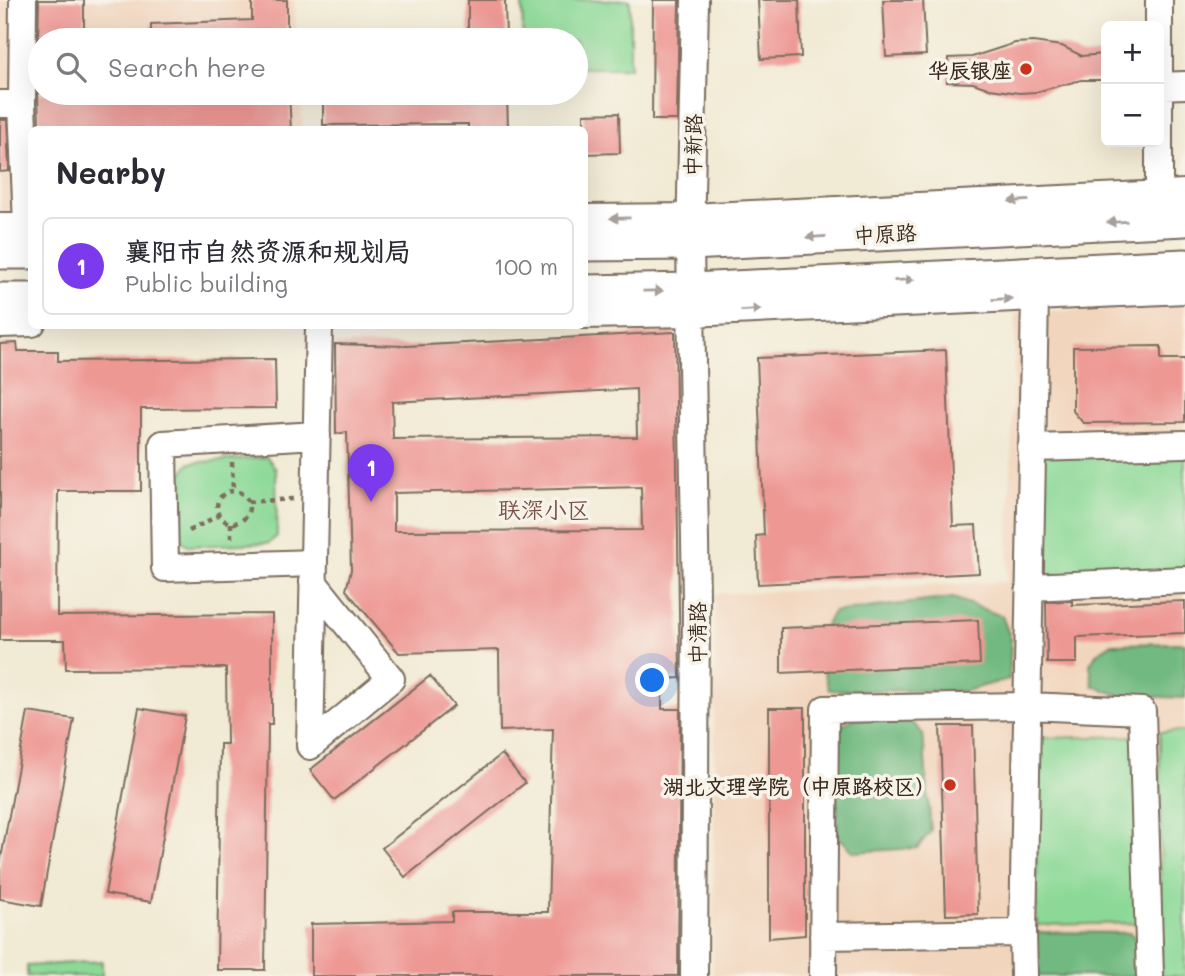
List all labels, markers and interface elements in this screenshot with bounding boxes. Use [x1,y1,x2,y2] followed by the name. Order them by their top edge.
[1101,21,1164,147] map controls
[1101,21,1164,84] button: +
[28,28,588,105] search box
[52,48,90,86] icon: search
[108,50,266,84] text: Search here
[928,56,1012,83] place label: 华辰银座
[1018,61,1034,77] marker: 华辰银座
[1101,84,1164,147] button: −
[678,113,706,177] street label: 中新路
[56,152,166,192] text: Nearby
[1008,195,1030,206] one-way arrow
[609,212,631,223] one-way arrow
[1106,217,1128,228] one-way arrow
[853,218,917,248] street label: 中原路
[805,231,827,242] one-way arrow
[125,234,411,268] text: 襄阳市自然资源和规划局
[76,251,86,281] text: 1
[494,251,558,281] text: 100 m
[125,268,288,298] text: Public building
[894,274,916,285] one-way arrow
[642,285,664,296] one-way arrow
[992,293,1014,304] one-way arrow
[740,305,762,316] one-way arrow
[348,444,394,502] pin: 1
[498,494,590,524] district label: 联深小区
[683,602,710,665] street label: 中清路
[635,663,669,697] your location
[663,772,936,799] place label: 湖北文理学院（中原路校区）
[942,777,958,793] marker: 湖北文理学院（中原路校区）

